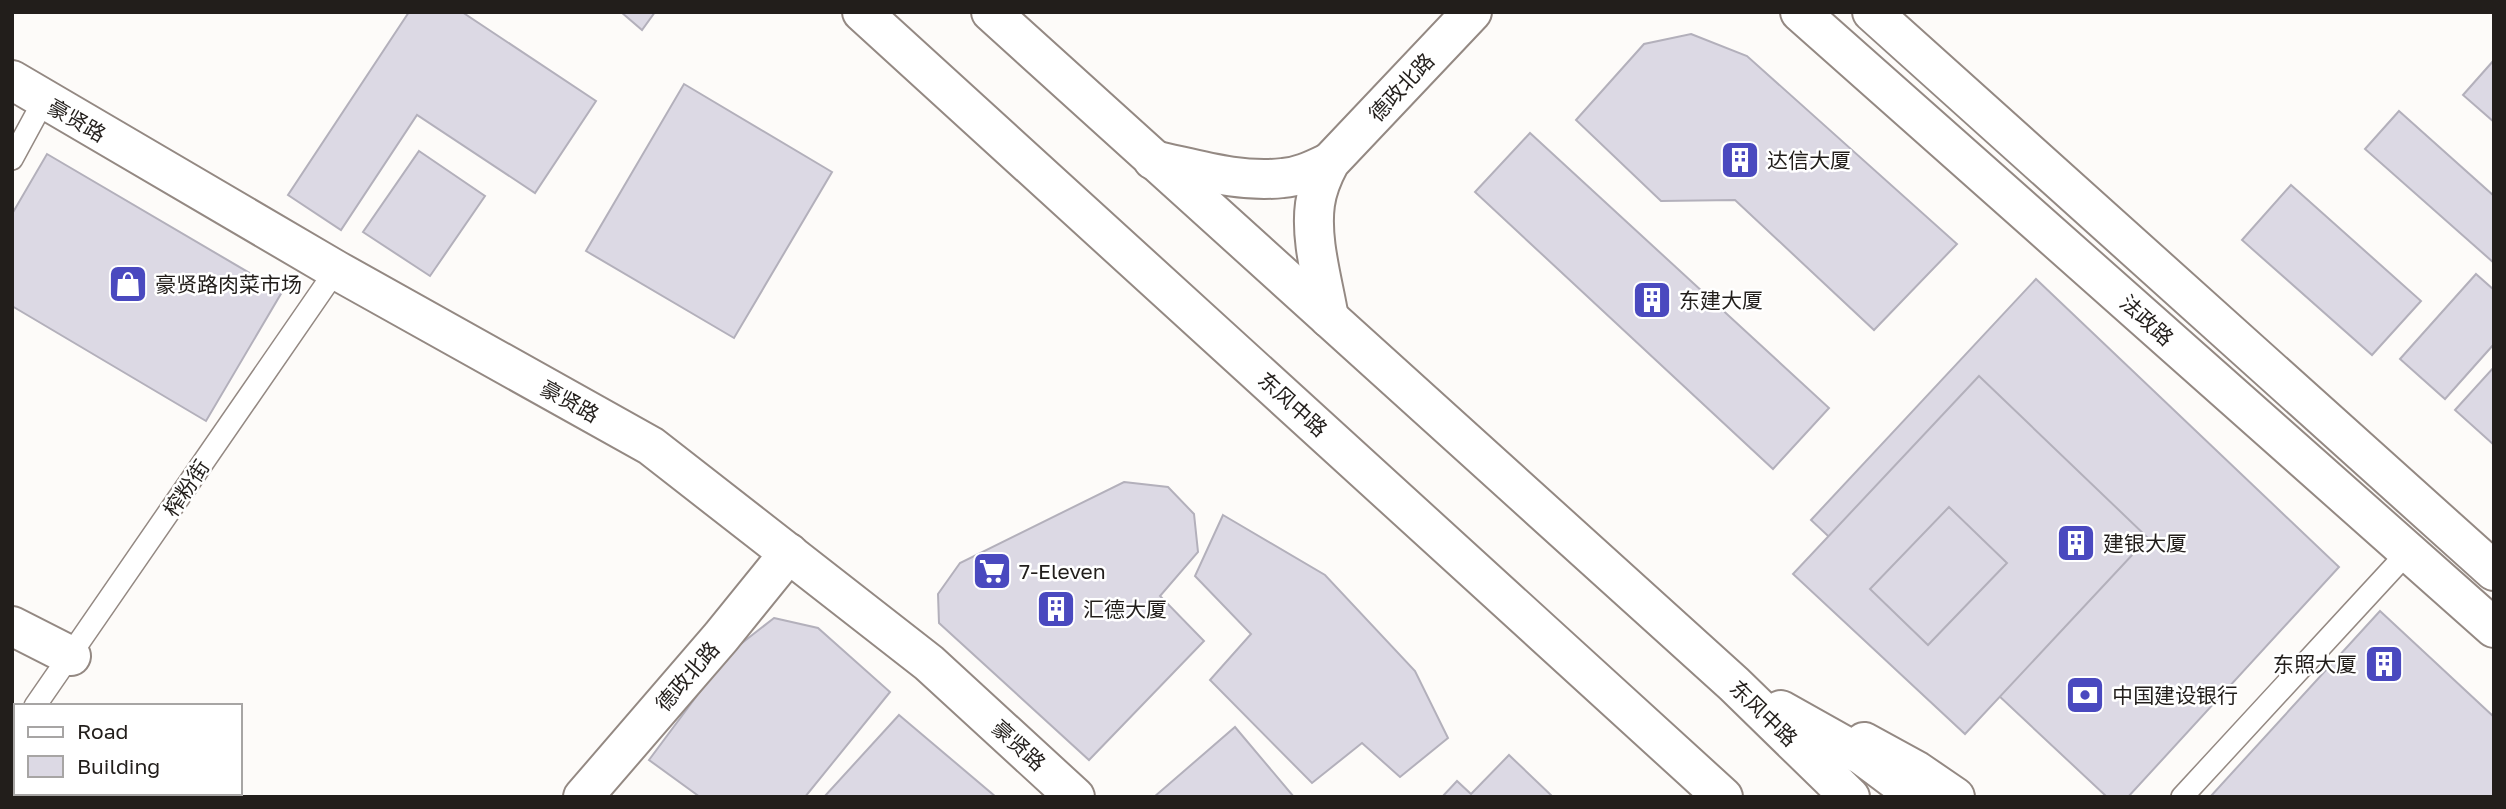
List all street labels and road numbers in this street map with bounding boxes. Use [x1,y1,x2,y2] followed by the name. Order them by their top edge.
[1363,47,1439,127] street label: 德政北路
[43,93,111,147] street label: 豪贤路
[2115,289,2179,351] street label: 法政路
[1253,366,1333,442] street label: 东风中路
[536,374,604,428] street label: 豪贤路
[158,455,214,521] street label: 榨粉街
[650,636,724,716] street label: 德政北路
[1725,674,1803,752] street label: 东风中路
[987,714,1051,776] street label: 豪贤路

